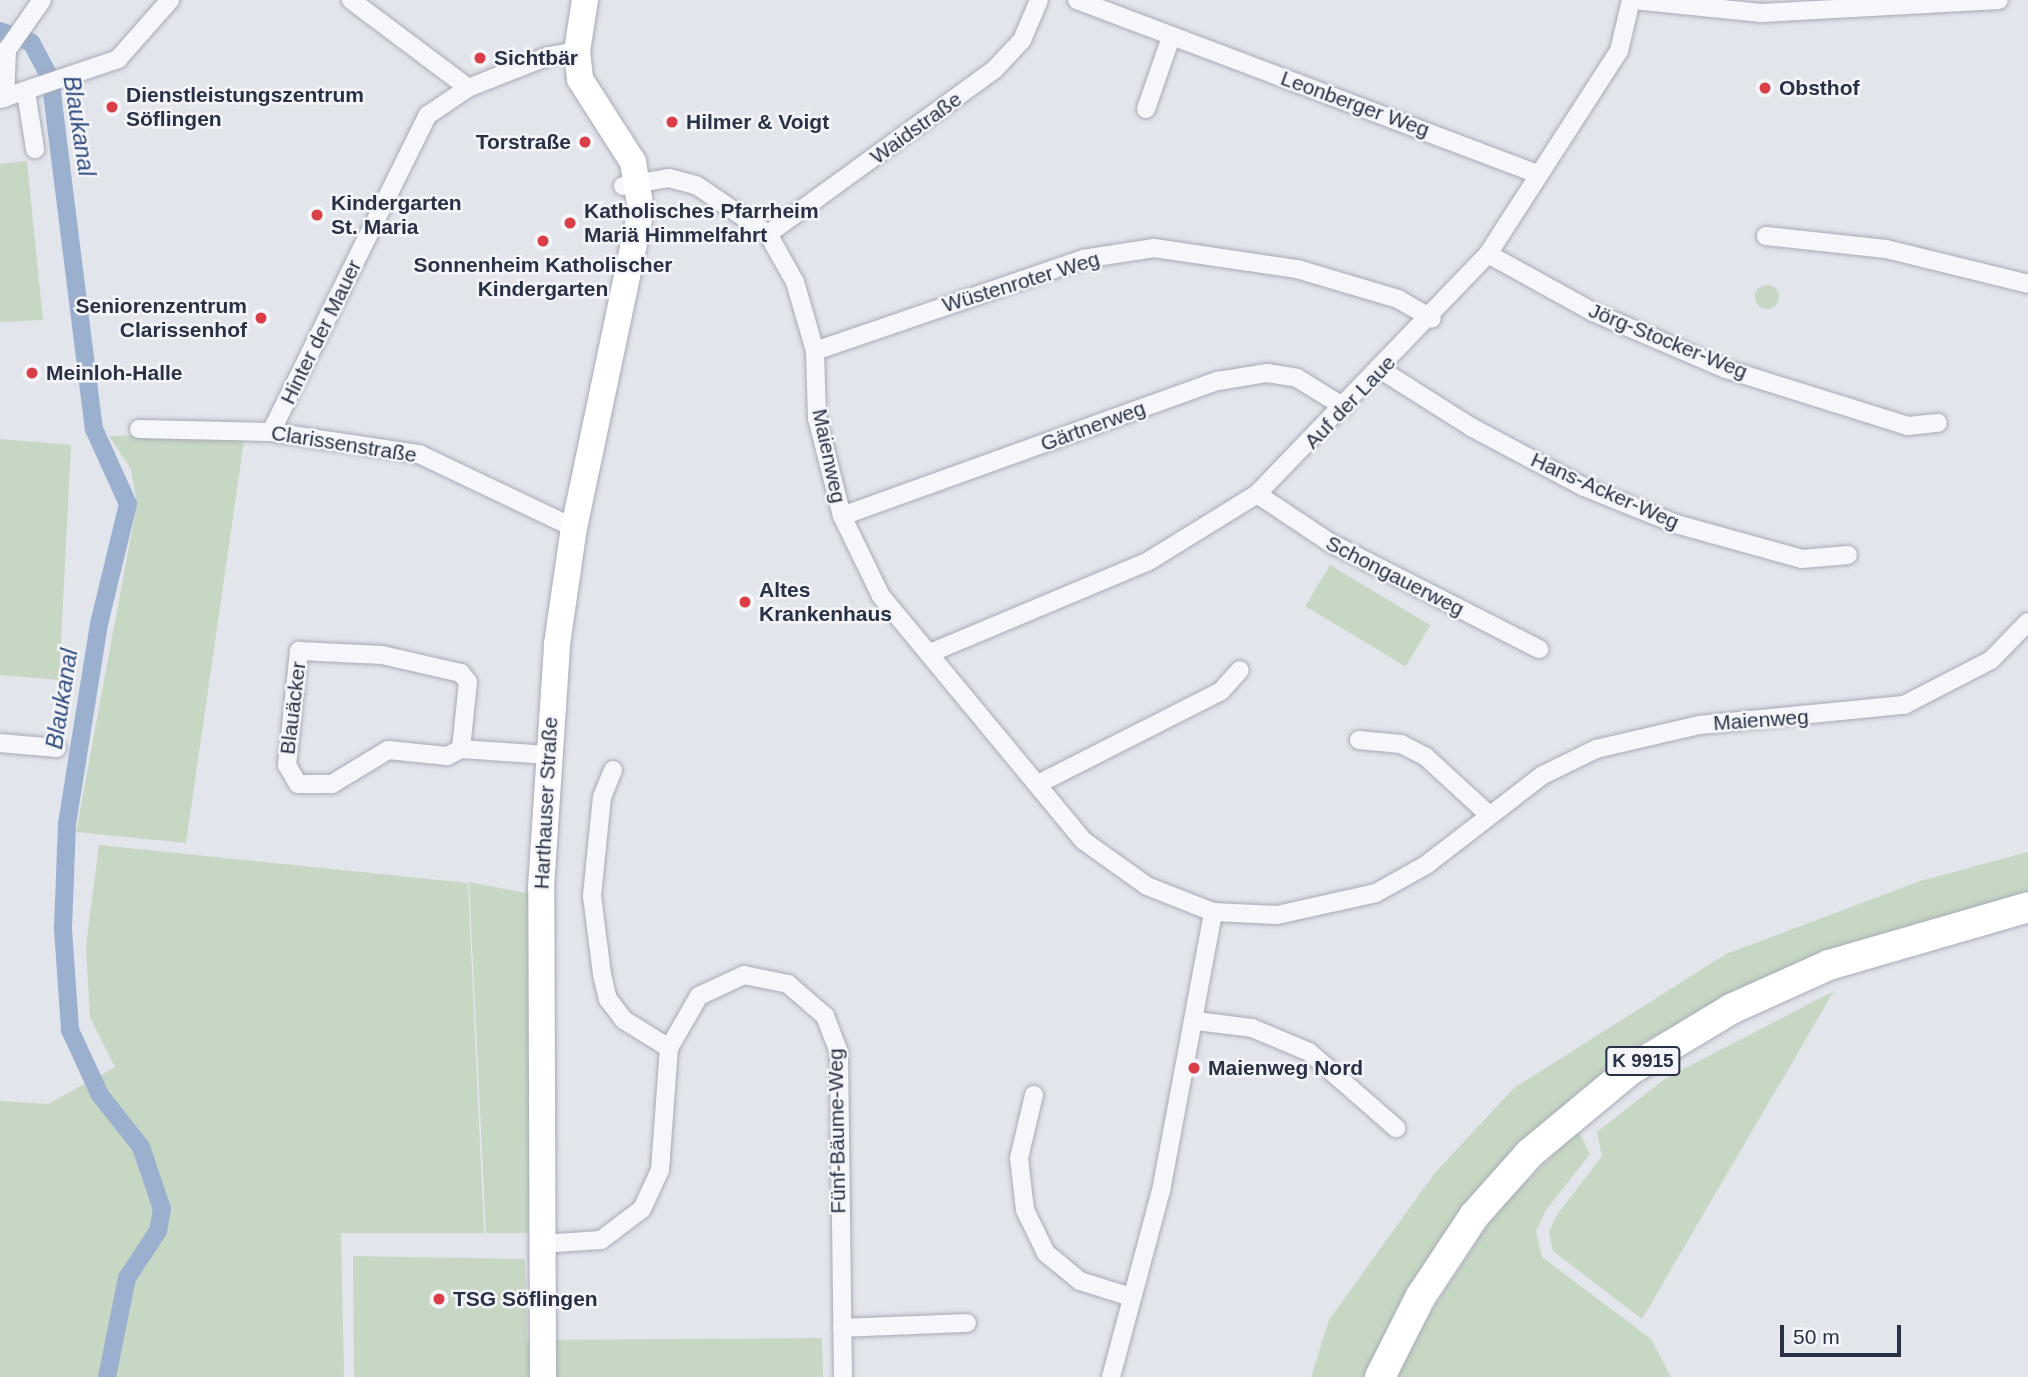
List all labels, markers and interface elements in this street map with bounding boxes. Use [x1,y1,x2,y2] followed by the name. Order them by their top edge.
[494,45,578,71] place label: Sichtbär
[472,50,488,66] marker: Sichtbär
[1277,65,1433,143] street label: Leonberger Weg
[57,74,101,178] water label: Blaukanal
[1779,75,1859,101] place label: Obsthof
[1757,80,1773,96] marker: Obsthof
[126,82,364,132] place label: Dienstleistungszentrum Söflingen
[865,86,967,170] street label: Waidstraße
[104,99,120,115] marker: Dienstleistungszentrum Söflingen
[686,109,829,135] place label: Hilmer & Voigt
[664,114,680,130] marker: Hilmer & Voigt
[476,129,571,155] place label: Torstraße
[577,134,593,150] marker: Torstraße
[331,190,462,240] place label: Kindergarten St. Maria
[584,198,819,248] place label: Katholisches Pfarrheim Mariä Himmelfahrt
[309,207,325,223] marker: Kindergarten St. Maria
[562,215,578,231] marker: Katholisches Pfarrheim Mariä Himmelfahrt
[535,233,551,249] marker: Sonnenheim Katholischer Kindergarten
[939,246,1103,318] street label: Wüstenroter Weg
[413,252,673,302] place label: Sonnenheim Katholischer Kindergarten
[275,256,367,408] street label: Hinter der Mauer
[75,293,247,343] place label: Seniorenzentrum Clarissenhof
[1585,298,1751,384] street label: Jörg-Stocker-Weg
[253,310,269,326] marker: Seniorenzentrum Clarissenhof
[1299,350,1401,454] street label: Auf der Laue
[46,360,183,386] place label: Meinloh-Halle
[24,365,40,381] marker: Meinloh-Halle
[1037,395,1149,457] street label: Gärtnerweg
[807,407,851,505] street label: Maienweg
[269,420,419,468] street label: Clarissenstraße
[1527,447,1683,535] street label: Hans-Acker-Weg
[1322,530,1468,622] street label: Schongauerweg
[759,577,892,627] place label: Altes Krankenhaus
[737,594,753,610] marker: Altes Krankenhaus
[40,647,84,751] water label: Blaukanal
[275,660,311,756] street label: Blauäcker
[1712,704,1810,736] street label: Maienweg
[529,716,563,890] street label: Harthauser Straße
[1604,1046,1682,1077] road number: K 9915
[823,1048,851,1214] street label: Fünf-Bäume-Weg
[1208,1055,1363,1081] place label: Maienweg Nord
[1186,1060,1202,1076] marker: Maienweg Nord
[453,1286,598,1312] place label: TSG Söflingen
[431,1291,447,1307] marker: TSG Söflingen
[1783,1310,1904,1354] scale bar
[1793,1325,1840,1348] text: 50 m

